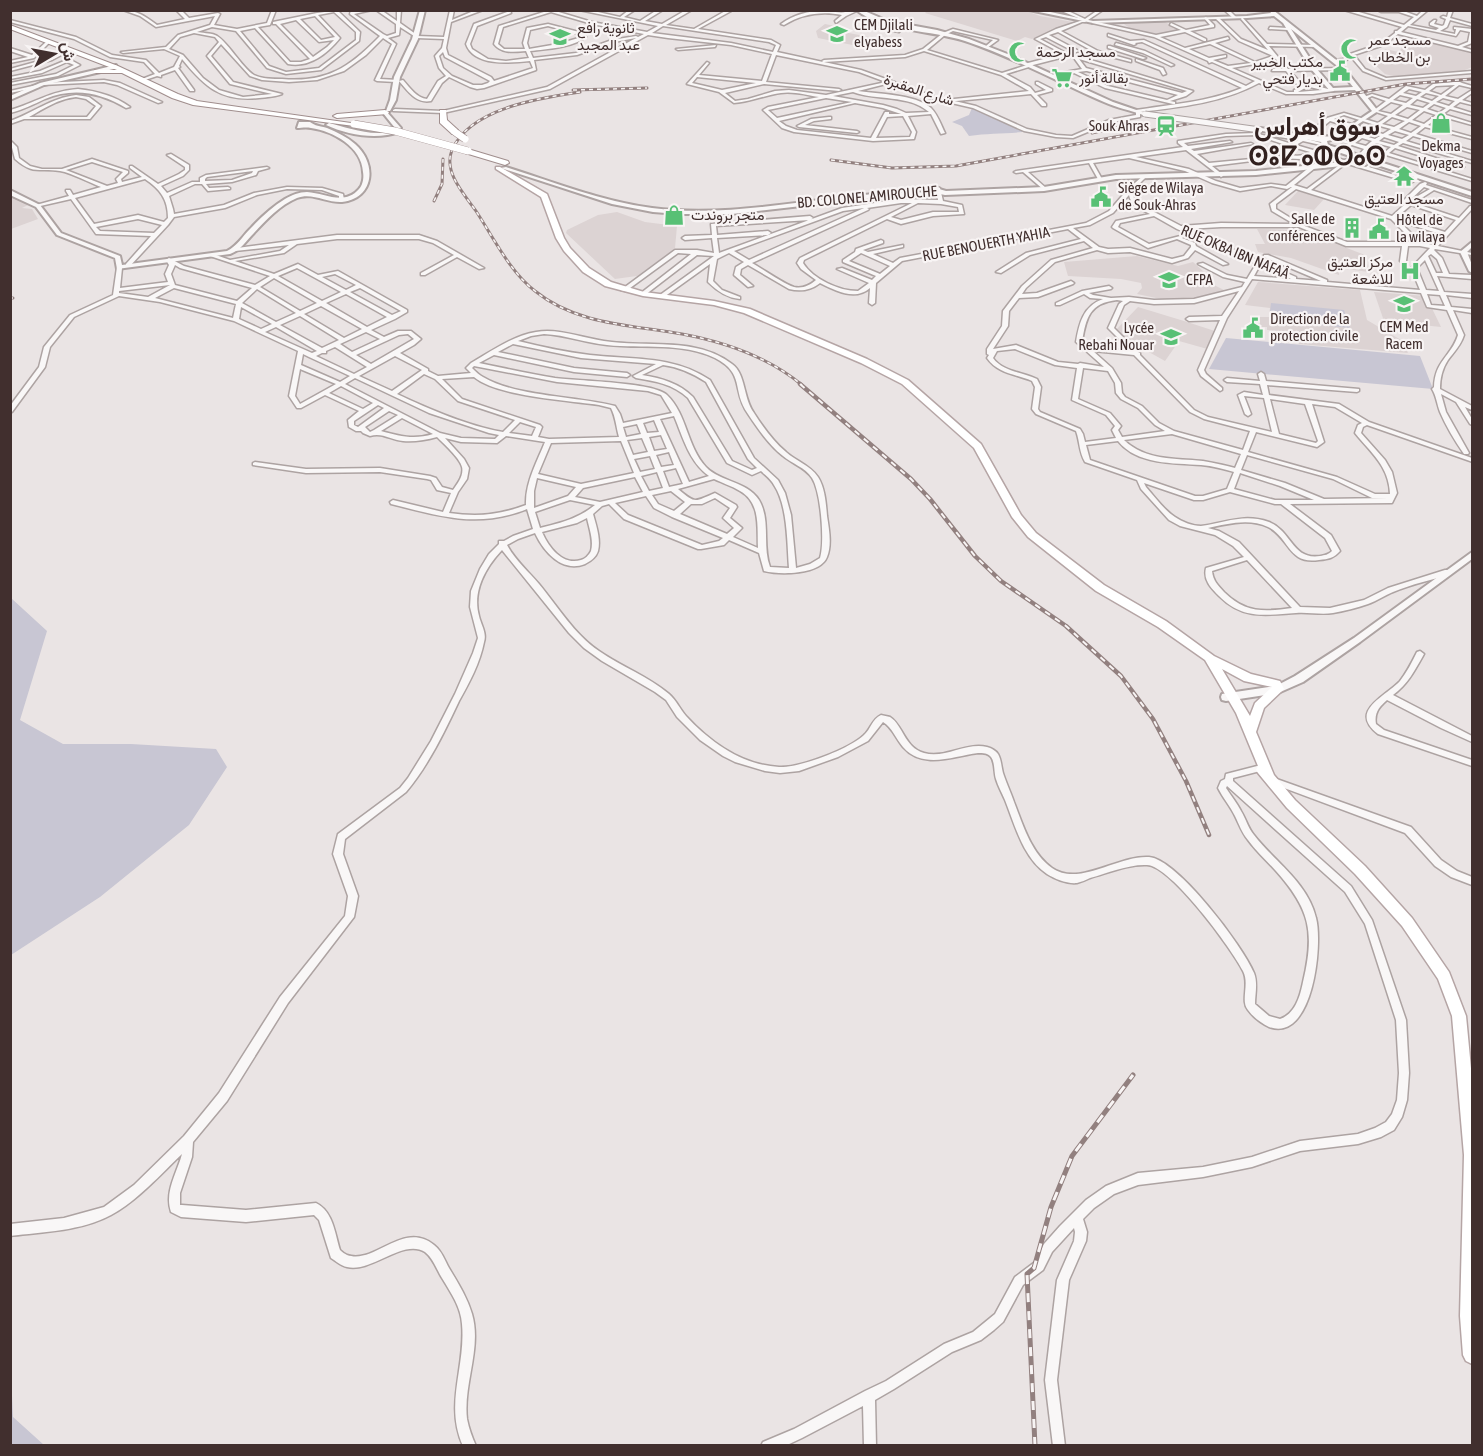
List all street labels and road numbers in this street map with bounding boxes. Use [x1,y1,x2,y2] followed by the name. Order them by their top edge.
[881,70,957,112] street label: شارع المقبرة
[796,182,938,211] street label: BD. COLONEL AMIROUCHE
[1179,221,1292,282] street label: RUE OKBA IBN NAFAÂ
[921,223,1052,264] street label: RUE BENOUERTH YAHIA

